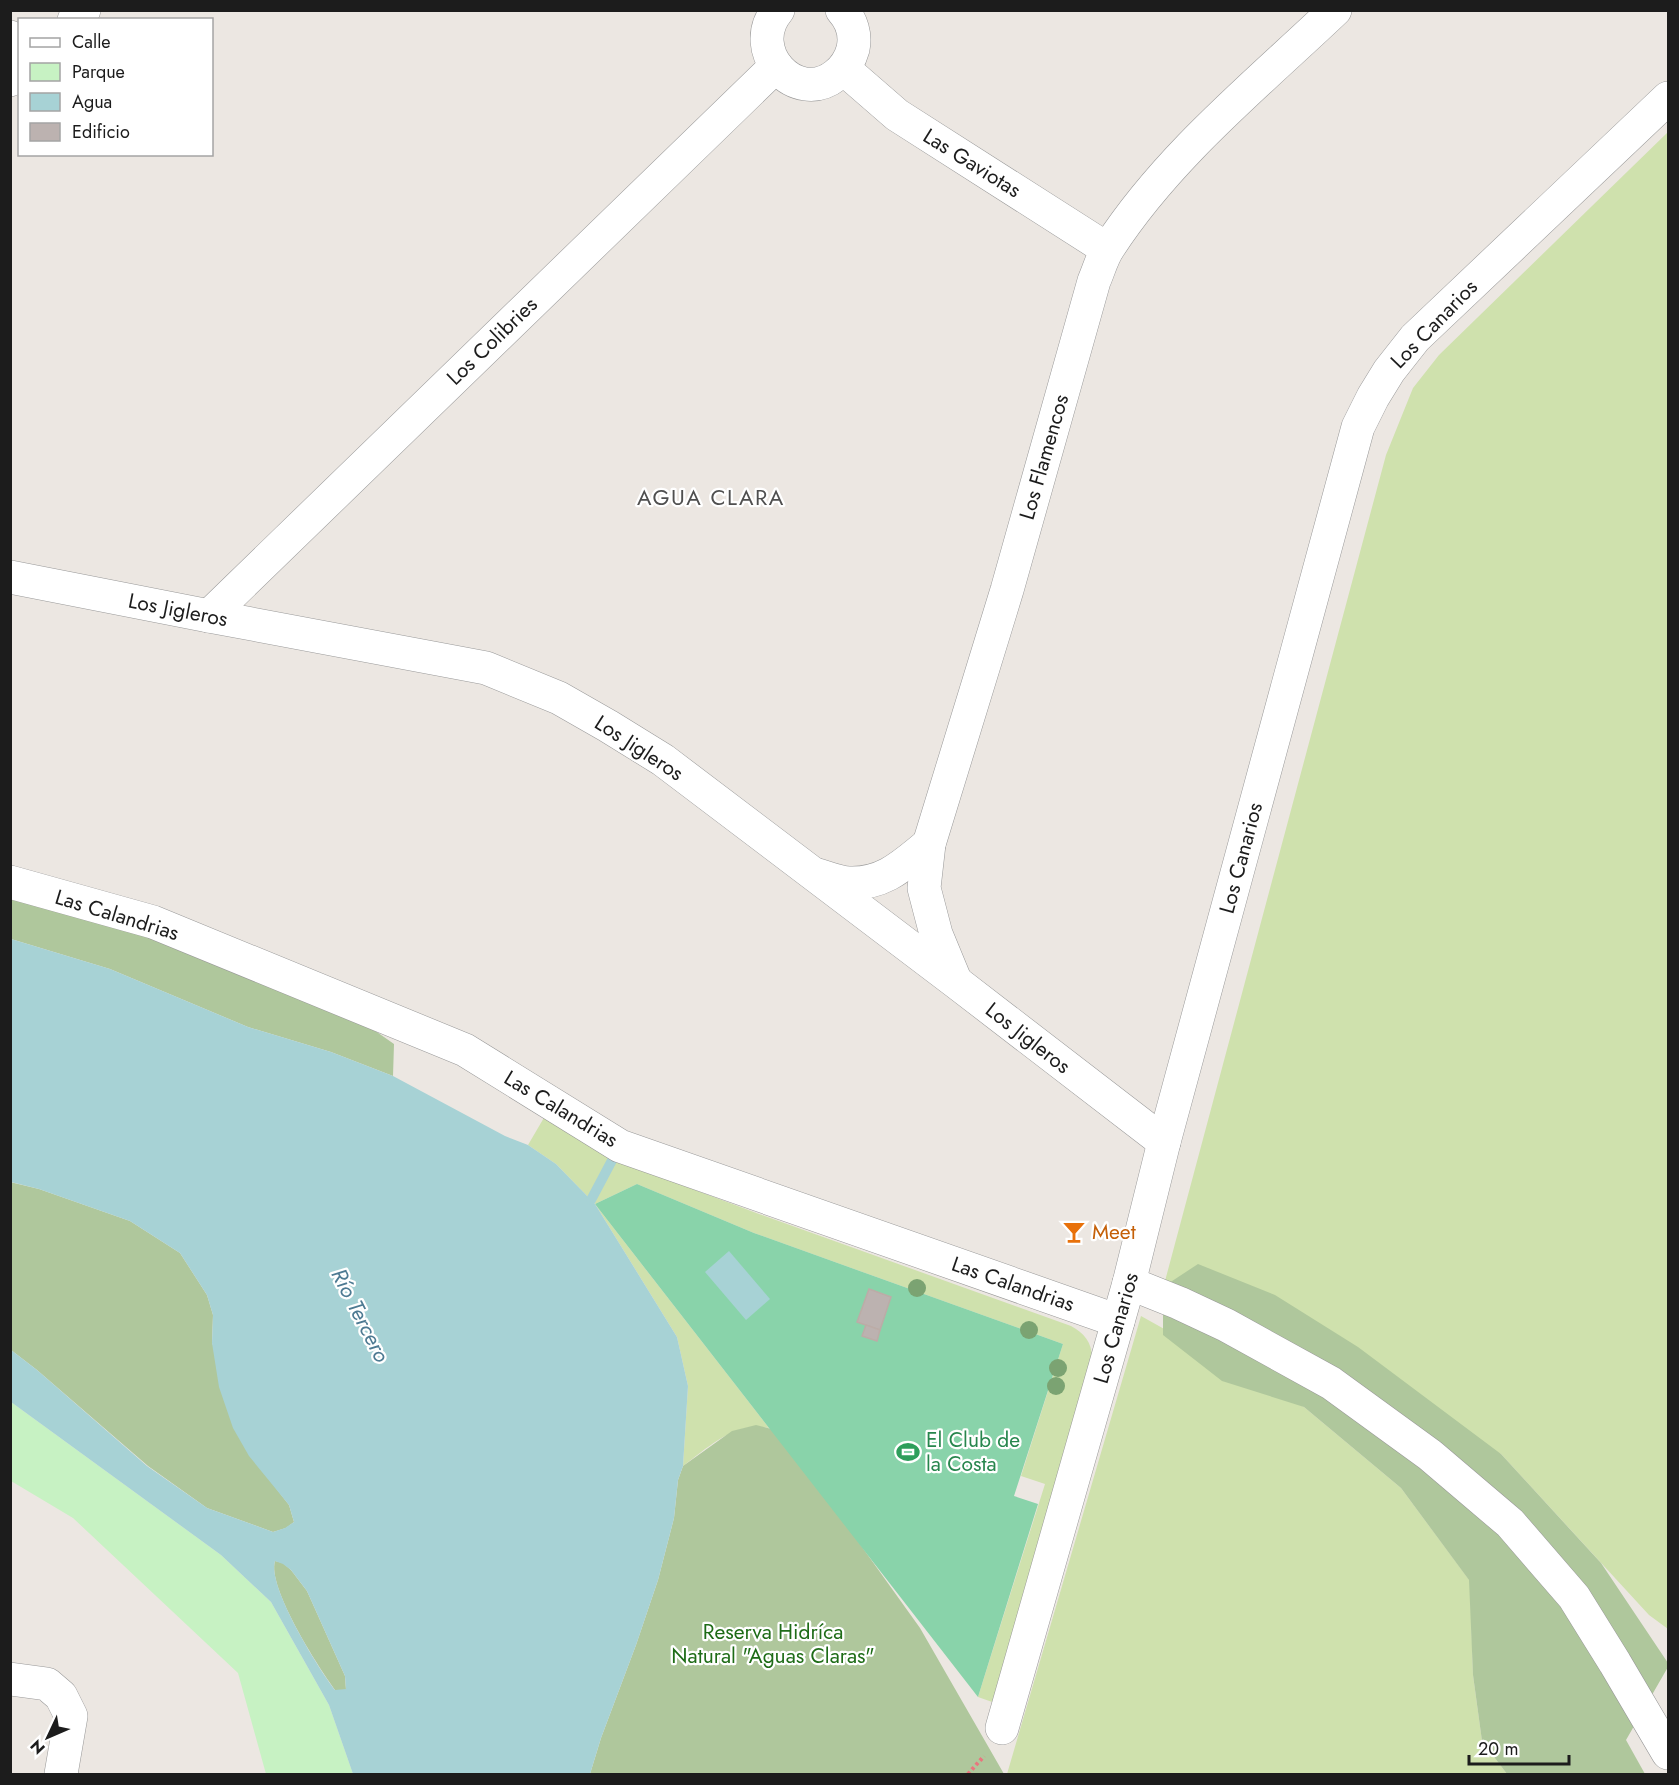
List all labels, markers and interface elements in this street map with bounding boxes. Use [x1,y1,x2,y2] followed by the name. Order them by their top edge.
[18,18,213,156] legend
[72,29,111,55] text: Calle
[72,59,125,85] text: Parque
[72,89,112,115] text: Agua
[72,119,130,145] text: Edificio
[917,121,1027,205] street label: Las Gaviotas
[1384,273,1484,375] street label: Los Canarios
[440,290,544,392] street label: Los Colibries
[1012,391,1076,523] street label: Los Flamencos
[637,481,785,513] district label: AGUA CLARA
[126,586,230,634] street label: Los Jigleros
[589,708,689,788] street label: Los Jigleros
[1212,799,1270,917] street label: Los Canarios
[51,882,183,948] street label: Las Calandrias
[979,995,1077,1081] street label: Los Jigleros
[498,1063,624,1155] street label: Las Calandrias
[1092,1217,1136,1247] place label: Meet
[1061,1219,1087,1245] bar icon: Meet
[948,1249,1078,1319] street label: Las Calandrias
[324,1263,398,1368] water label: Río Tercero
[1086,1269,1146,1387] street label: Los Canarios
[926,1425,1020,1479] place label: El Club de la Costa
[895,1439,921,1465] sports icon: El Club de la Costa
[671,1617,875,1671] park label: Reserva Hidríca Natural "Aguas Claras"
[18,1707,78,1767] north arrow
[1469,1728,1570,1766] scale bar
[25,1735,50,1760] text: N
[1478,1736,1518,1762] text: 20 m

